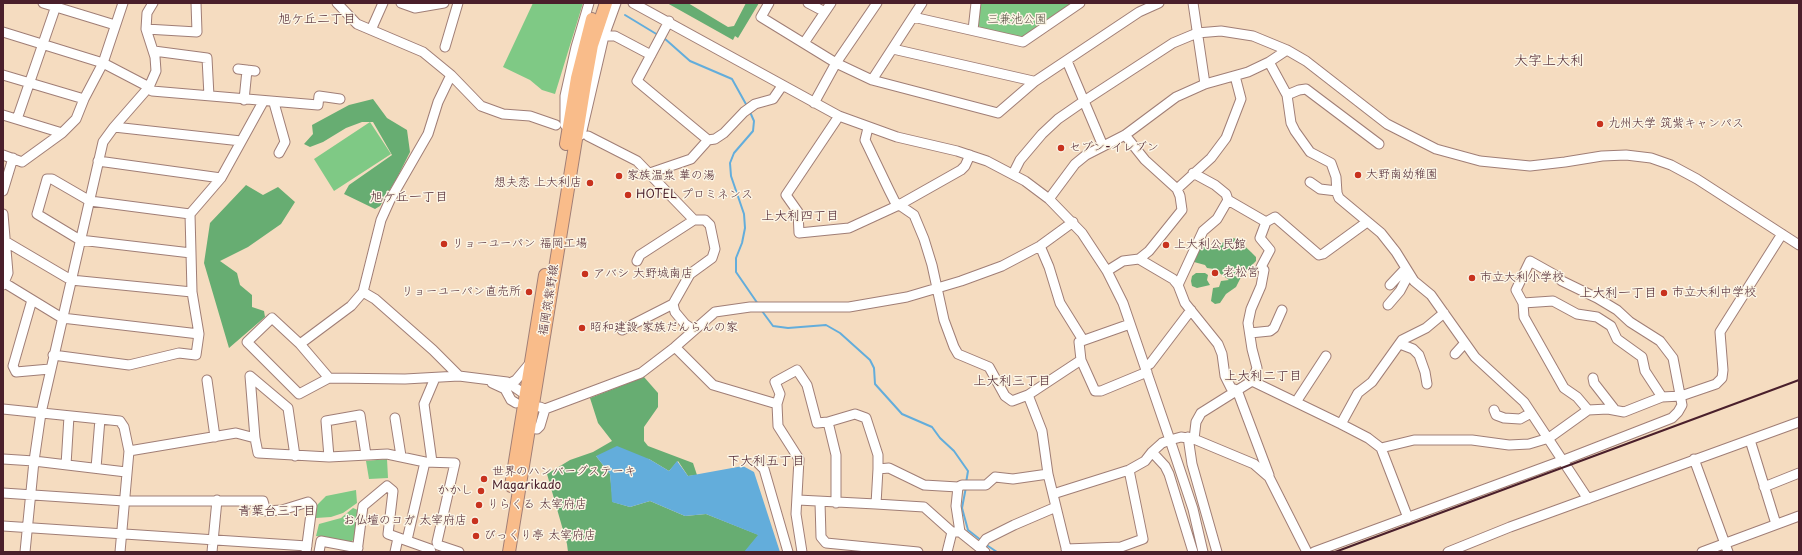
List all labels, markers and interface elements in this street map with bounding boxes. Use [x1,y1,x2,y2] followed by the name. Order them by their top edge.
[278,11,356,27] district label: 旭ケ丘二丁目
[987,13,1047,27] park label: 三兼池公園
[1514,53,1584,69] district label: 大字上大利
[1608,117,1744,131] place label: 九州大学 筑紫キャンパス
[1595,119,1605,129] marker: 九州大学 筑紫キャンパス
[1069,141,1159,155] place label: セブン-イレブン
[1056,143,1066,153] marker: セブン-イレブン
[1366,168,1438,182] place label: 大野南幼稚園
[627,169,715,183] place label: 家族温泉 華の湯
[1353,170,1363,180] marker: 大野南幼稚園
[614,171,624,181] marker: 家族温泉 華の湯
[494,176,582,190] place label: 想夫恋 上大利店
[585,178,595,188] marker: 想夫恋 上大利店
[636,188,753,202] place label: HOTEL プロミネンス
[370,189,448,205] district label: 旭ケ丘一丁目
[623,190,633,200] marker: HOTEL プロミネンス
[761,208,839,224] district label: 上大利四丁目
[452,237,587,251] place label: リョーユーパン 福岡工場
[1174,238,1246,252] place label: 上大利公民館
[439,239,449,249] marker: リョーユーパン 福岡工場
[1161,240,1171,250] marker: 上大利公民館
[536,263,562,337] street label: 福岡筑紫野線
[1223,266,1259,280] place label: 老松宮
[593,267,693,281] place label: アバシ 大野城南店
[1210,268,1220,278] marker: 老松宮
[580,269,590,279] marker: アバシ 大野城南店
[1480,271,1564,285] place label: 市立大利小学校
[1467,273,1477,283] marker: 市立大利小学校
[401,285,521,299] place label: リョーユーパン直売所
[1579,285,1657,301] district label: 上大利一丁目
[1672,286,1756,300] place label: 市立大利中学校
[524,287,534,297] marker: リョーユーパン直売所
[1659,288,1669,298] marker: 市立大利中学校
[590,321,738,335] place label: 昭和建設 家族だんらんの家
[577,323,587,333] marker: 昭和建設 家族だんらんの家
[1224,368,1302,384] district label: 上大利二丁目
[973,373,1051,389] district label: 上大利三丁目
[727,453,805,469] district label: 下大利五丁目
[492,465,636,493] place label: 世界のハンバーグステーキ Magarikado
[479,474,489,484] marker: 世界のハンバーグステーキ Magarikado
[437,484,473,498] place label: かかし
[476,486,486,496] marker: かかし
[487,498,587,512] place label: りらくる 太宰府店
[474,500,484,510] marker: りらくる 太宰府店
[238,503,316,519] district label: 青葉台三丁目
[343,514,467,528] place label: お仏壇のコガ 太宰府店
[470,516,480,526] marker: お仏壇のコガ 太宰府店
[484,529,596,543] place label: びっくり亭 太宰府店
[471,531,481,541] marker: びっくり亭 太宰府店

